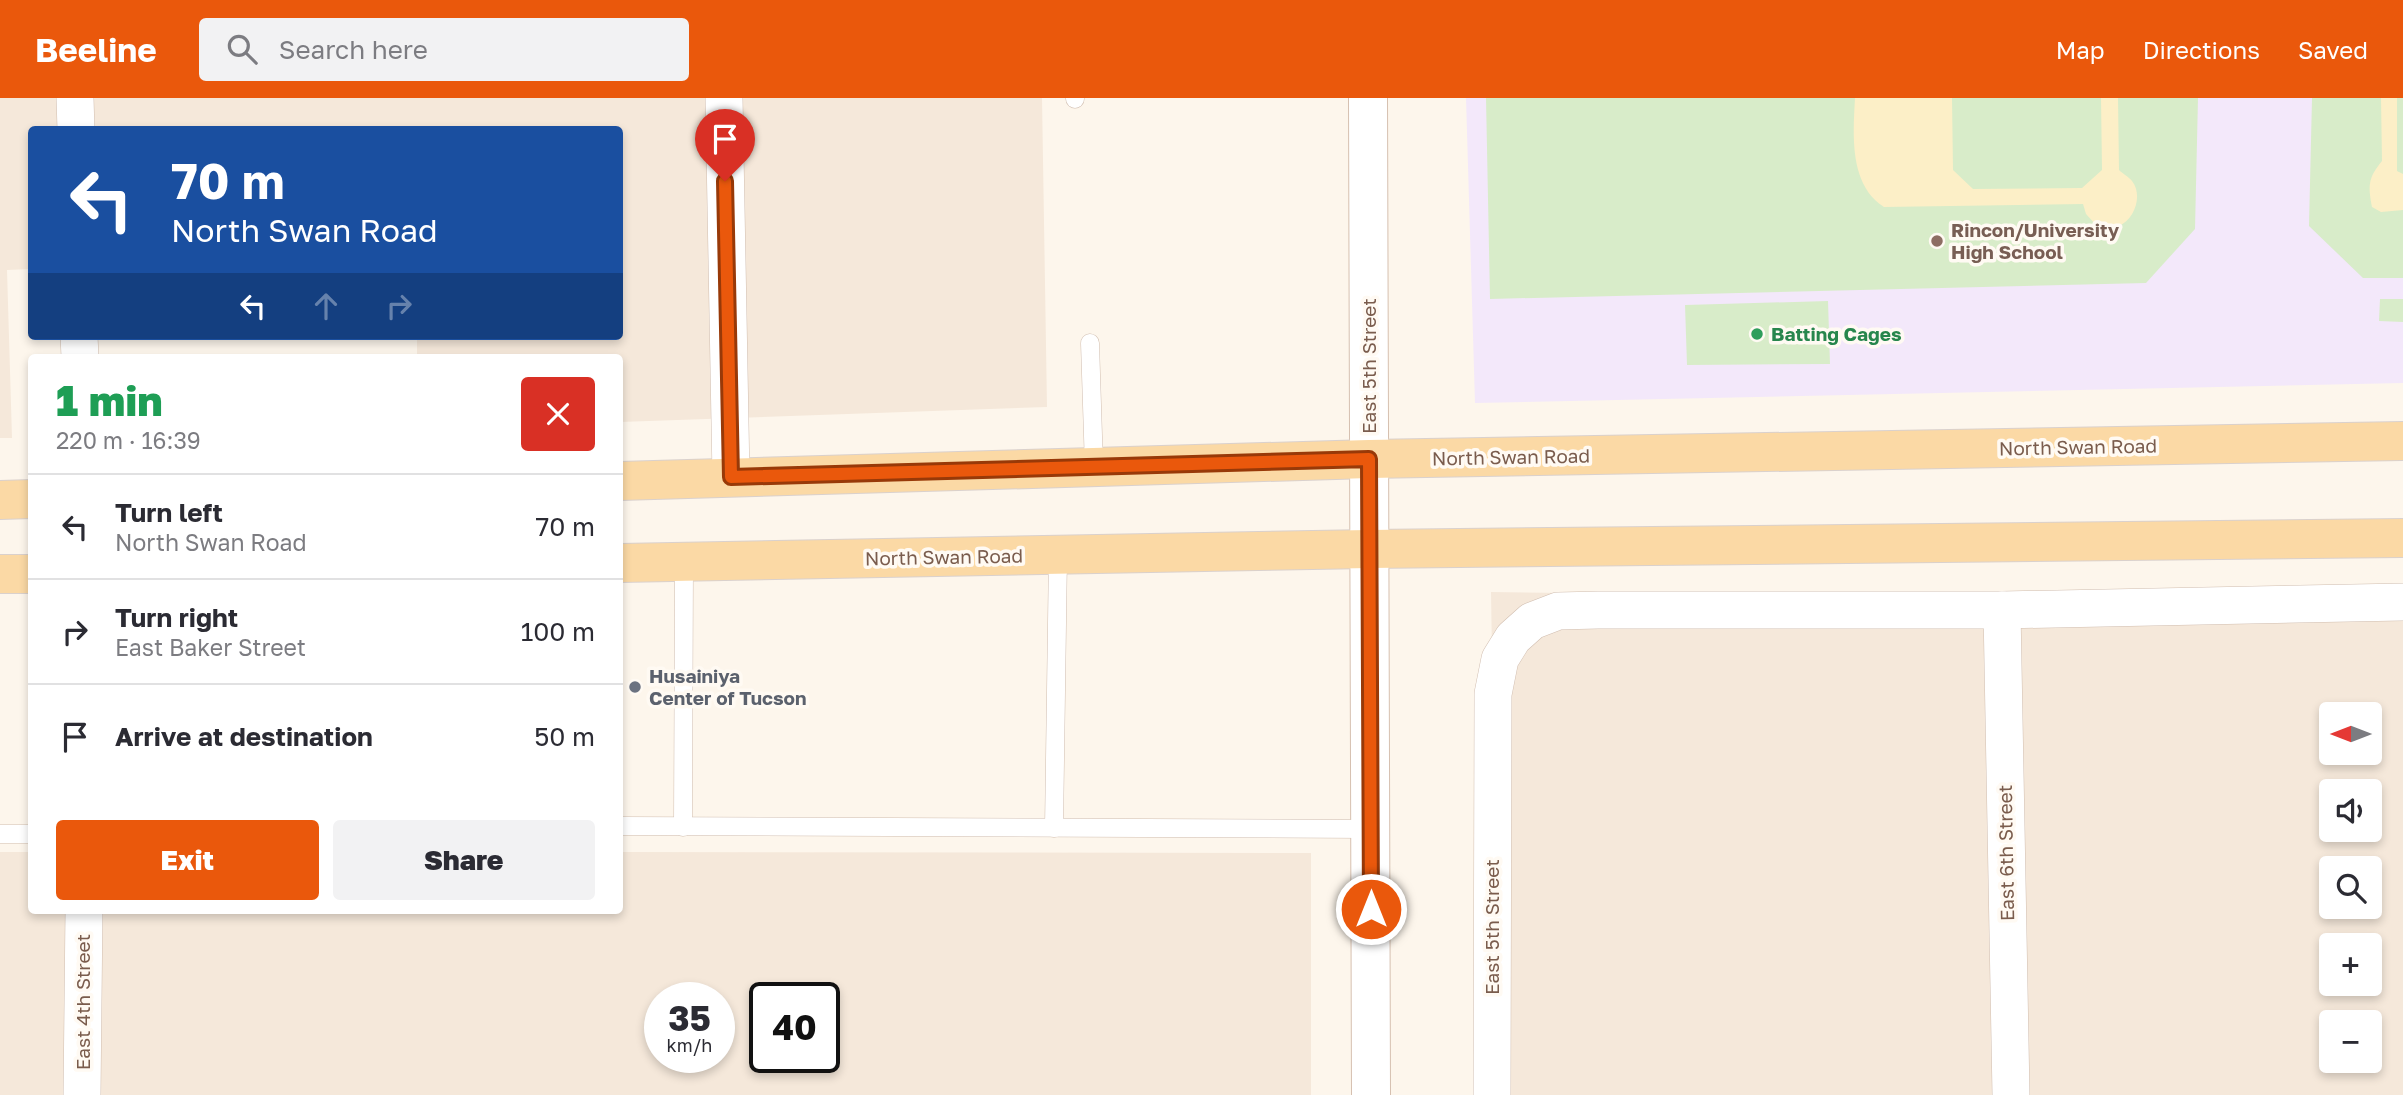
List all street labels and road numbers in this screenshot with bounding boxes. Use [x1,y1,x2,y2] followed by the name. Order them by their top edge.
[1357,298,1380,434] street label: East 5th Street
[1999,434,2157,459] street label: North Swan Road
[1432,444,1590,469] street label: North Swan Road
[865,544,1023,569] street label: North Swan Road
[1993,785,2018,921] street label: East 6th Street
[1480,859,1503,995] street label: East 5th Street
[71,934,94,1070] street label: East 4th Street

